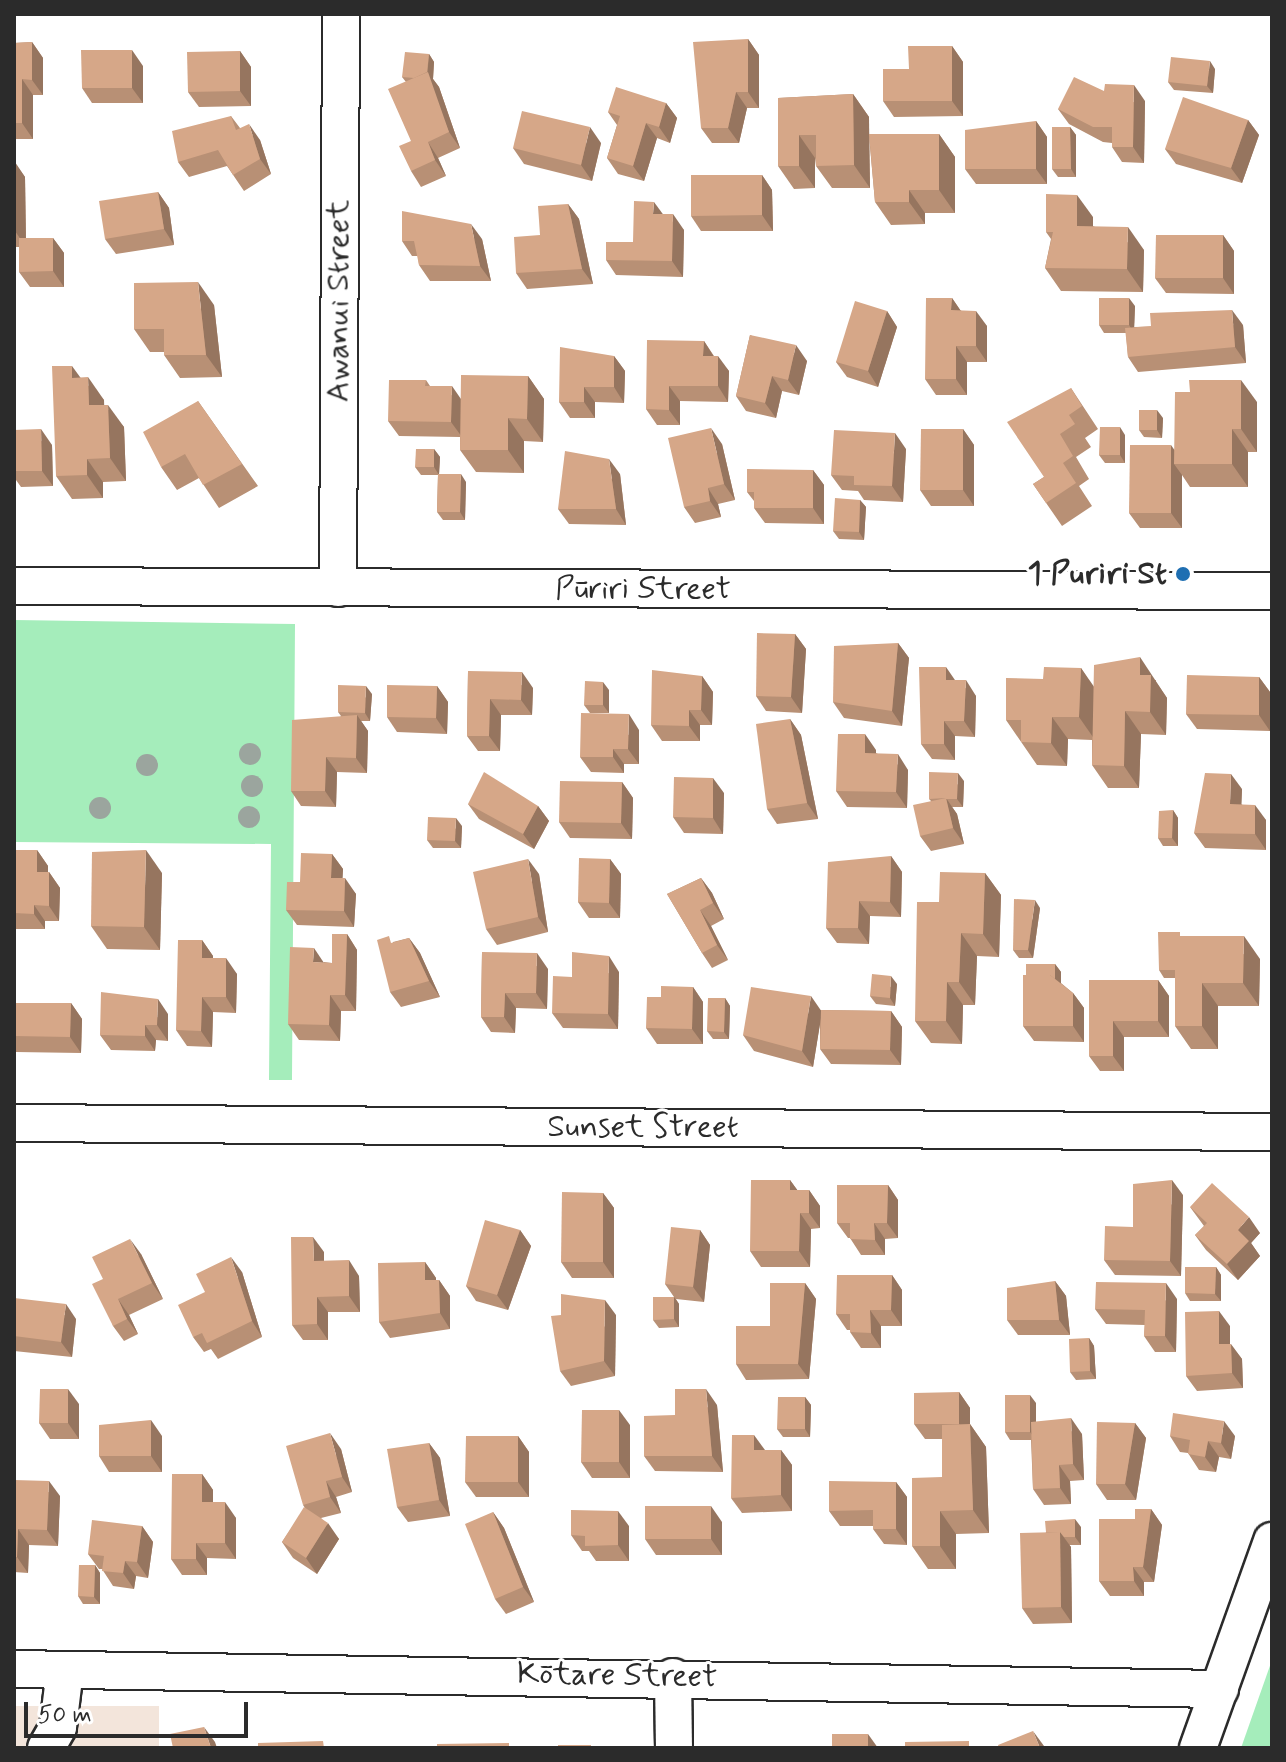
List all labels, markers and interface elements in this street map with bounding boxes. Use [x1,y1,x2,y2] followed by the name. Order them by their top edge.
[320,200,358,402] street label: Awanui Street
[1027,555,1167,593] place label: 1 Puriri St
[1174,565,1192,583] marker: 1 Puriri St
[556,570,730,608] street label: Pūriri Street
[545,1108,741,1146] street label: Sunset Street
[517,1655,717,1697] street label: Kōtare Street
[28,1686,252,1736] scale bar
[38,1700,92,1731] text: 50 m

